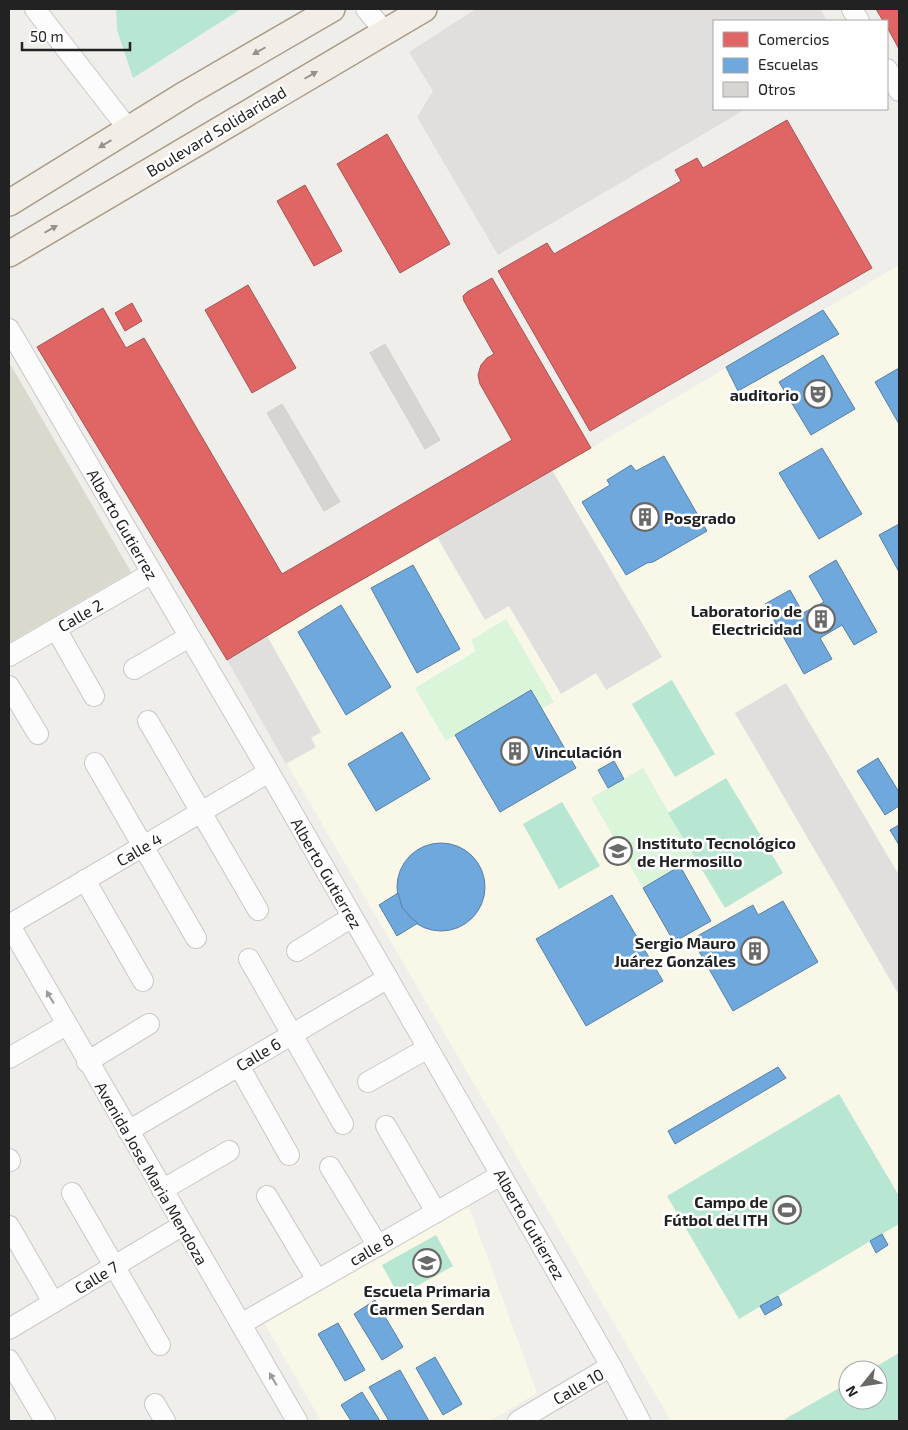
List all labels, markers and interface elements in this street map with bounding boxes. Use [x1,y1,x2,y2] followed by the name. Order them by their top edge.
[22,20,130,52] scale bar
[713,20,888,110] legend
[30,27,64,45] text: 50 m
[758,30,829,48] text: Comercios
[253,47,266,56] one-way arrow
[758,55,818,73] text: Escuelas
[305,71,318,80] one-way arrow
[758,80,796,98] text: Otros
[143,82,289,180] street label: Boulevard Solidaridad
[99,140,112,149] one-way arrow
[44,225,57,234] one-way arrow
[803,379,833,409] theatre icon: auditorio
[730,385,799,404] place label: auditorio
[84,465,162,583] street label: Alberto Gutierrez
[630,502,660,532] building icon: Posgrado
[664,508,736,527] place label: Posgrado
[54,595,106,635] street label: Calle 2
[691,601,802,638] place label: Laboratorio de Electricidad
[806,604,836,634] building icon: Laboratorio de Electricidad
[500,736,530,766] building icon: Vinculación
[534,742,622,761] place label: Vinculación
[288,814,366,932] street label: Alberto Gutierrez
[113,828,165,870] street label: Calle 4
[637,833,796,870] place label: Instituto Tecnológico de Hermosillo
[603,836,633,866] school or university icon: Instituto Tecnológico de Hermosillo
[614,933,736,970] place label: Sergio Mauro Juárez Gonzáles
[740,936,770,966] building icon: Sergio Mauro Juárez Gonzáles
[46,989,54,1004] one-way arrow
[232,1033,284,1075] street label: Calle 6
[92,1078,212,1268] street label: Avenida Jose Maria Mendoza
[491,1165,569,1283] street label: Alberto Gutierrez
[664,1192,768,1229] place label: Campo de Fútbol del ITH
[772,1195,802,1225] sports icon: Campo de Fútbol del ITH
[345,1229,397,1269] street label: calle 8
[412,1248,442,1278] school or university icon: Escuela Primaria Carmen Serdan
[71,1257,121,1297] street label: Calle 7
[364,1281,490,1318] place label: Escuela Primaria Carmen Serdan
[838,1360,888,1410] north arrow
[549,1364,607,1408] street label: Calle 10
[268,1373,277,1386] one-way arrow
[841,1383,861,1400] text: N

